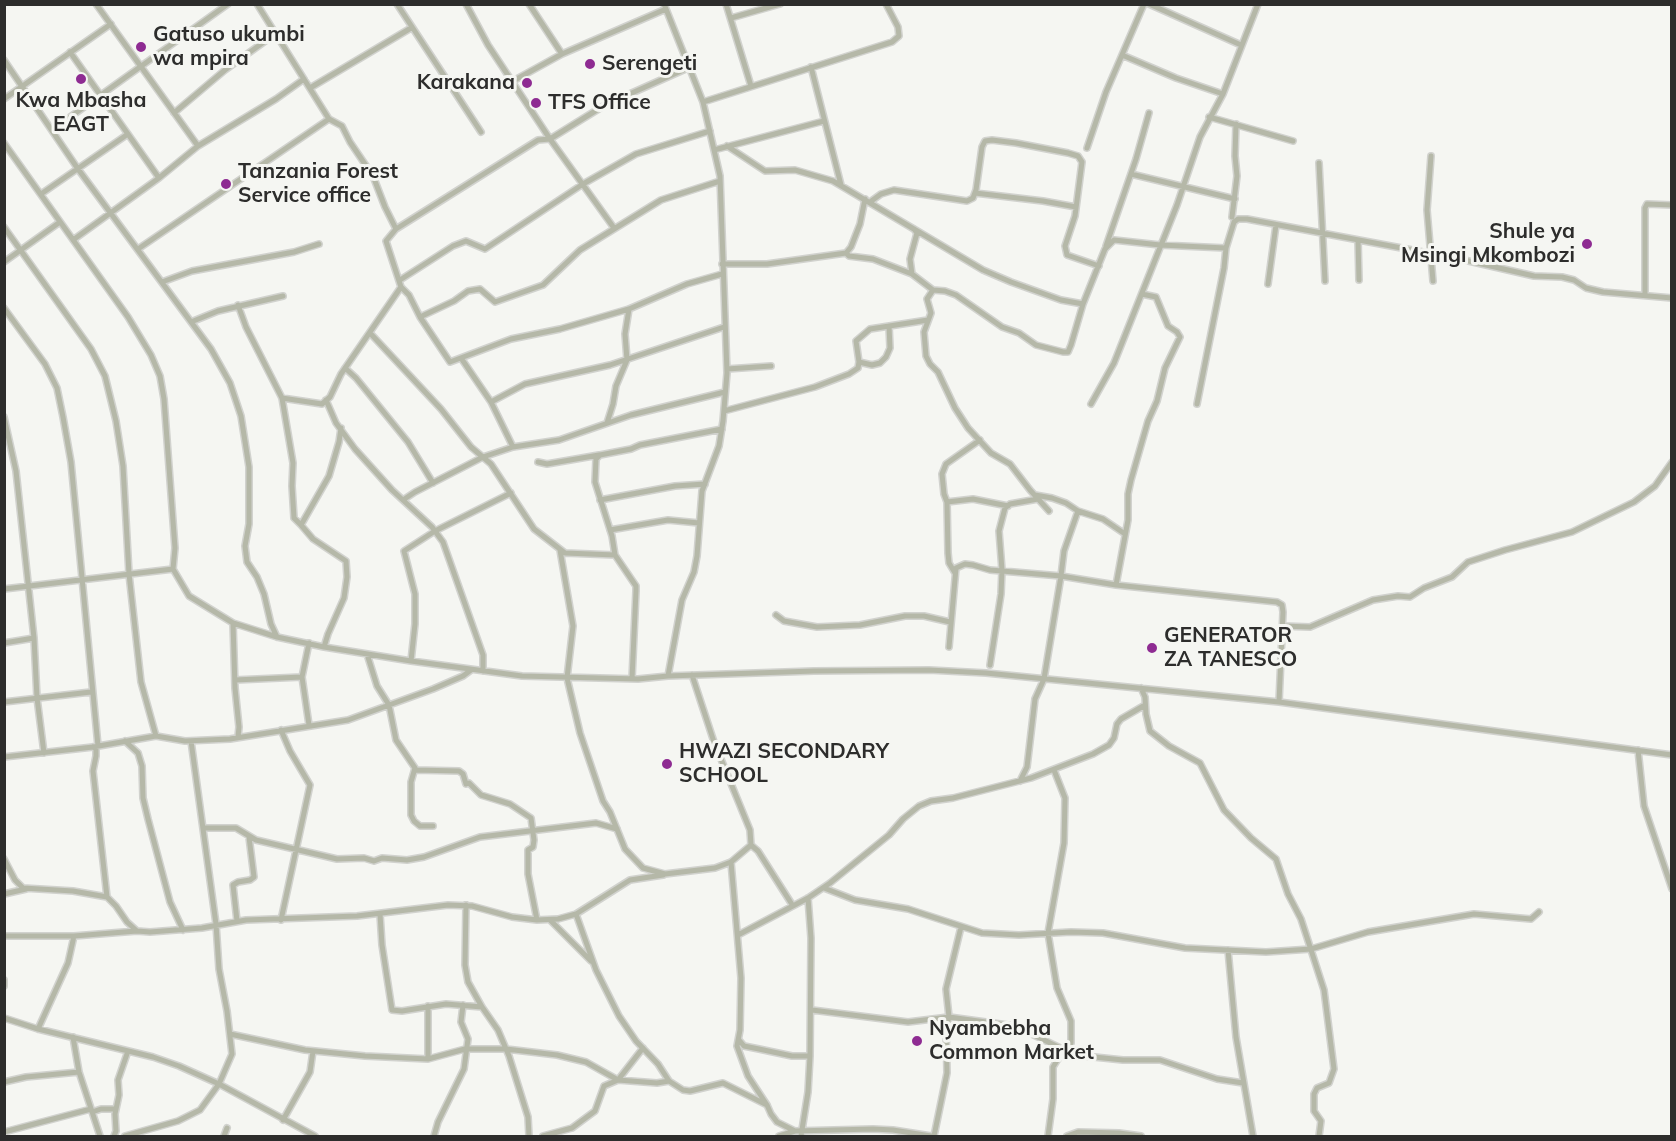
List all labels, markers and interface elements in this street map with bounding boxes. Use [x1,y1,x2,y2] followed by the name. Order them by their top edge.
[153,22,305,72] place label: Gatuso ukumbi wa mpira
[134,40,148,54] marker: Gatuso ukumbi wa mpira
[602,51,697,77] place label: Serengeti
[583,57,597,71] marker: Serengeti
[417,70,515,96] place label: Karakana
[74,72,88,86] marker: Kwa Mbasha EAGT
[520,76,534,90] marker: Karakana
[16,88,146,138] place label: Kwa Mbasha EAGT
[548,90,651,116] place label: TFS Office
[529,96,543,110] marker: TFS Office
[238,159,398,209] place label: Tanzania Forest Service office
[219,177,233,191] marker: Tanzania Forest Service office
[1401,219,1575,269] place label: Shule ya Msingi Mkombozi
[1580,237,1594,251] marker: Shule ya Msingi Mkombozi
[1164,623,1297,673] place label: GENERATOR ZA TANESCO
[1145,641,1159,655] marker: GENERATOR ZA TANESCO
[679,739,889,789] place label: HWAZI SECONDARY SCHOOL
[660,757,674,771] marker: HWAZI SECONDARY SCHOOL
[929,1016,1094,1066] place label: Nyambebha Common Market
[910,1034,924,1048] marker: Nyambebha Common Market

